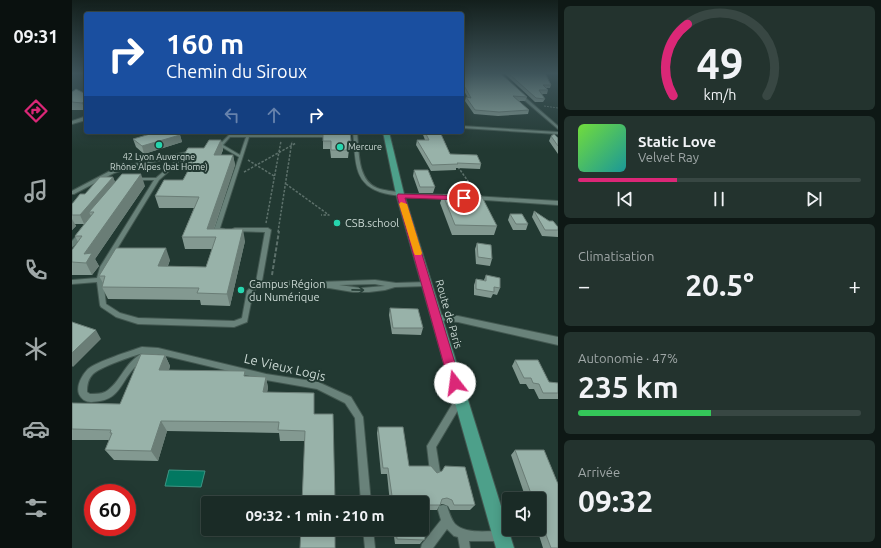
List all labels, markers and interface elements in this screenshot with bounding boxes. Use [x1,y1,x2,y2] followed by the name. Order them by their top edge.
[13,26,59,46] text: 09:31
[100,28,152,80] icon: right
[166,28,244,59] text: 160 m
[696,40,743,87] text: 49
[166,61,307,81] text: Chemin du Siroux
[703,87,736,103] text: km/h
[22,97,50,125] icon: directions
[221,104,243,126] icon: left
[263,104,285,126] icon: ahead
[305,104,327,126] icon: right
[638,133,716,150] text: Static Love
[154,140,164,150] marker: 42 Lyon Auvergne Rhône Alpes (bat Home)
[335,142,345,152] marker: Mercure
[348,142,382,152] place label: Mercure
[638,150,699,164] text: Velvet Ray
[110,152,208,172] place label: 42 Lyon Auvergne Rhône Alpes (bat Home)
[22,177,50,205] icon: music
[447,181,481,215] pin
[453,187,475,209] icon: arrive
[614,188,636,210] icon: previous
[708,188,730,210] icon: pause
[803,188,825,210] icon: next
[345,217,399,229] place label: CSB.school
[332,218,342,228] marker: CSB.school
[578,249,654,263] text: Climatisation
[22,256,50,284] icon: phone
[685,268,754,302] text: 20.5°
[578,273,590,298] text: −
[849,273,861,298] text: +
[249,278,326,303] place label: Campus Région du Numérique
[433,278,465,350] street label: Route de Paris
[236,285,246,295] marker: Campus Région du Numérique
[351,286,364,294] one-way arrow
[22,335,50,363] icon: climate
[243,351,327,383] street label: Le Vieux Logis
[578,351,678,365] text: Autonomie · 47%
[434,362,476,404] position arrow
[578,370,679,404] text: 235 km
[22,415,50,443] icon: car
[578,465,620,479] text: Arrivée
[84,484,136,536] speed limit sign: 60
[578,484,653,518] text: 09:32
[502,492,546,536] map controls
[502,492,546,536] button: sound
[22,494,50,522] icon: filters
[246,507,384,524] text: 09:32 · 1 min · 210 m

